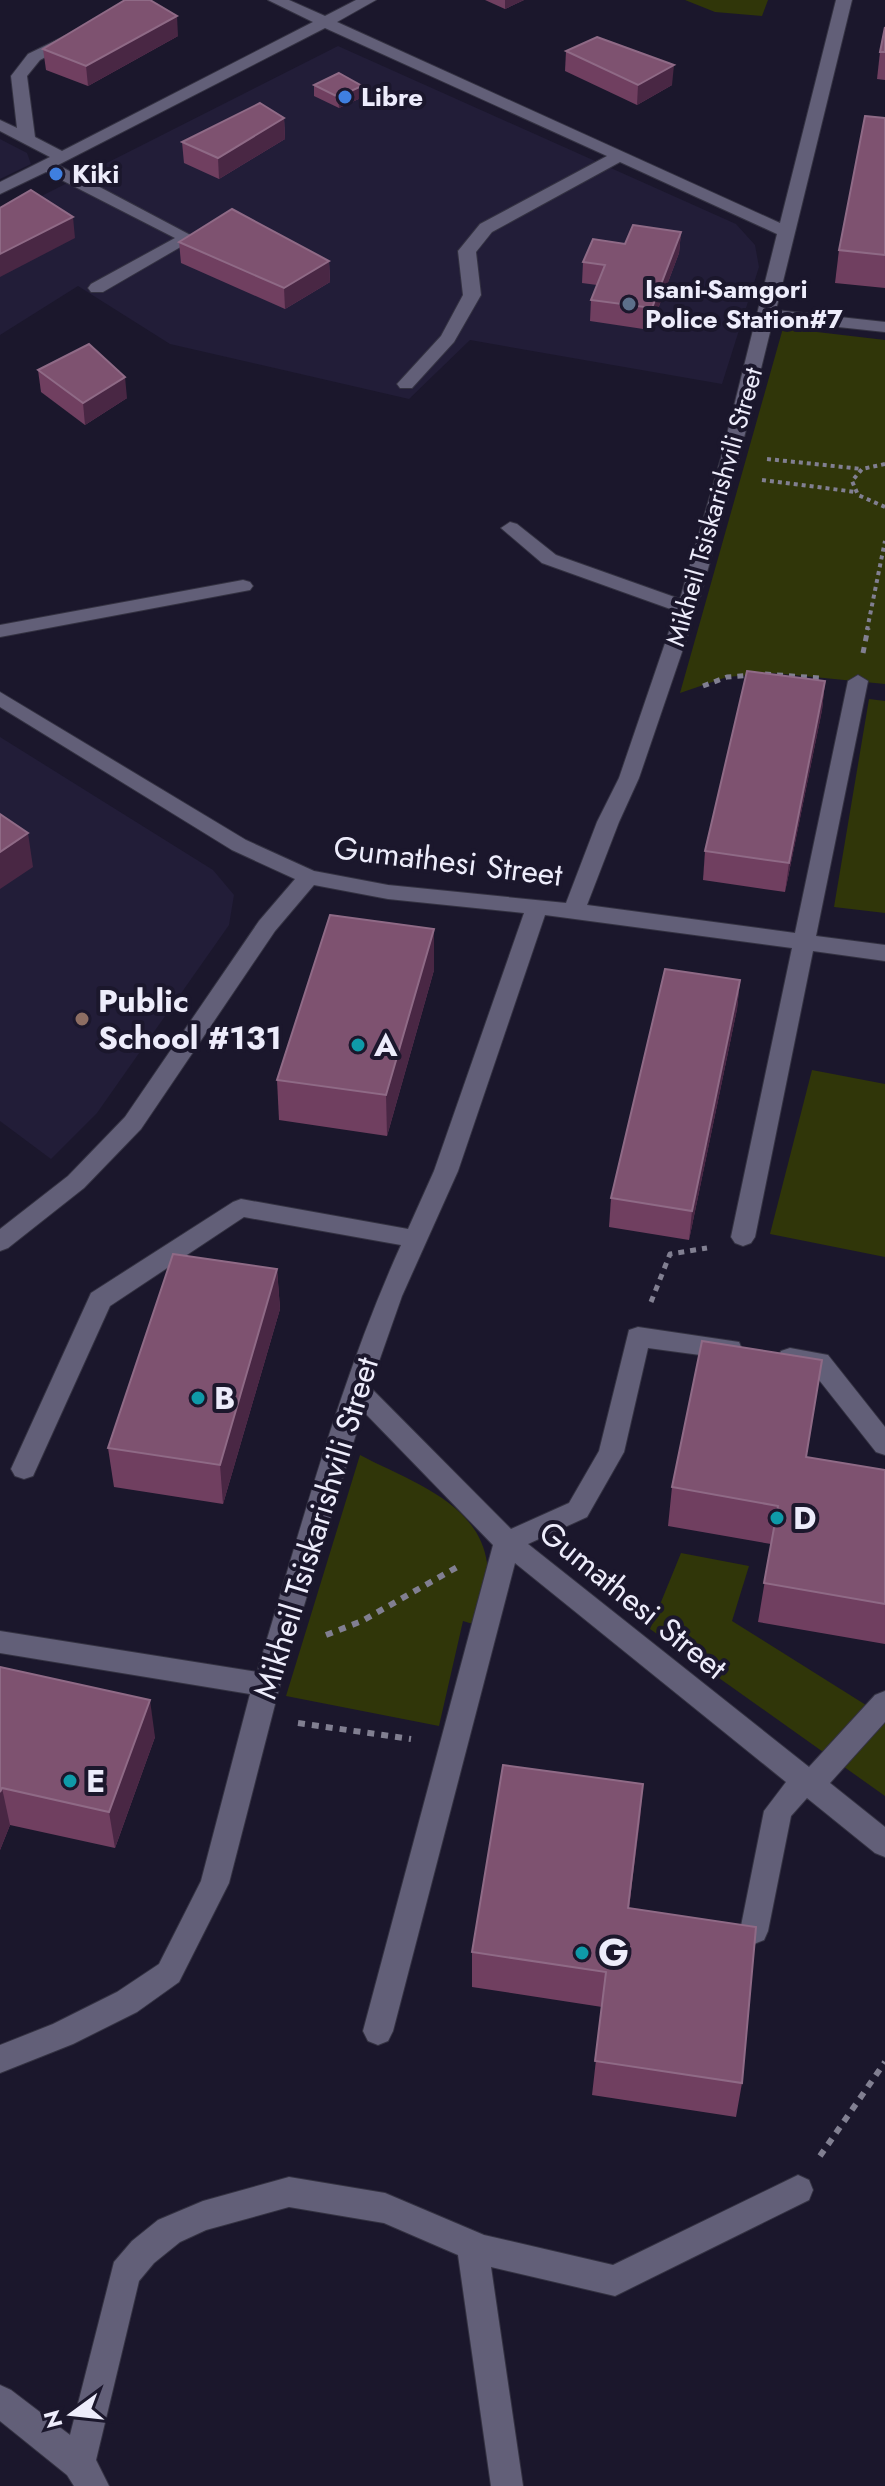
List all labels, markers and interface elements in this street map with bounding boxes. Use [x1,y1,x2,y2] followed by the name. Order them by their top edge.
[361,78,423,116] place label: Libre
[336,88,354,106] marker: Libre
[72,155,120,193] place label: Kiki
[47,165,65,183] marker: Kiki
[645,270,843,338] place label: Isani-Samgori Police Station#7
[620,295,638,313] marker: Isani-Samgori Police Station#7
[656,362,772,651] street label: Mikheil Tsiskarishvili Street
[331,824,565,898] street label: Gumathesi Street
[98,978,282,1061] place label: Public School #131
[73,1010,91,1028] marker: Public School #131
[373,1022,398,1068] place label: A
[349,1036,367,1054] marker: A
[242,1351,390,1704] street label: Mikheil Tsiskarishvili Street
[214,1375,235,1421] place label: B
[189,1389,207,1407] marker: B
[793,1495,816,1541] place label: D
[768,1509,786,1527] marker: D
[529,1510,737,1690] street label: Gumathesi Street
[86,1758,105,1804] place label: E
[61,1772,79,1790] marker: E
[598,1925,629,1980] place label: G
[573,1944,591,1962] marker: G
[32,2374,112,2454] north arrow
[35,2407,70,2432] text: N

